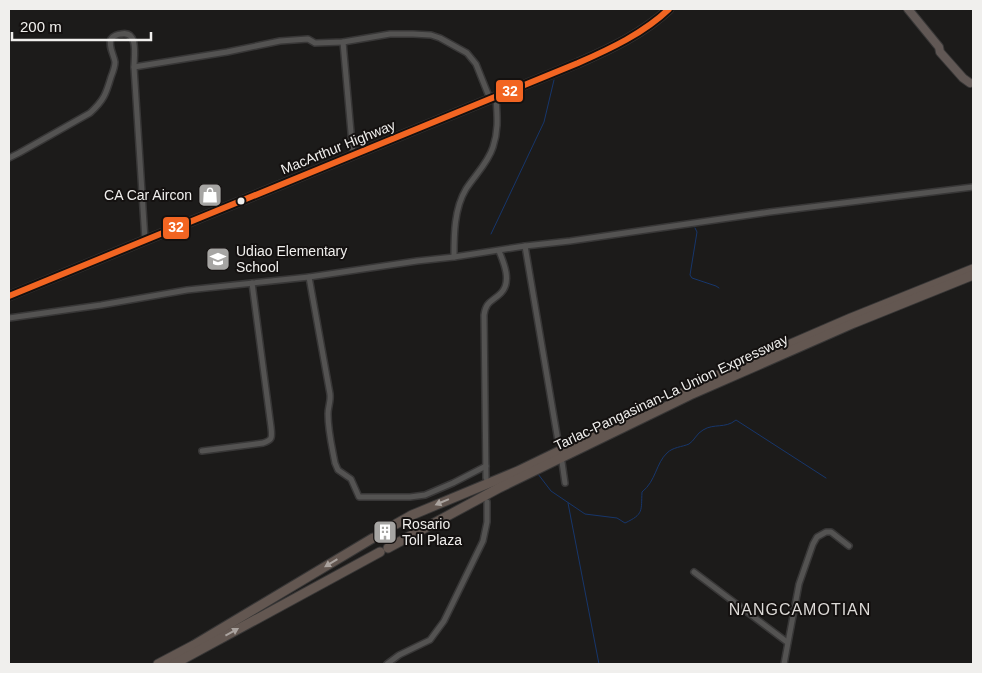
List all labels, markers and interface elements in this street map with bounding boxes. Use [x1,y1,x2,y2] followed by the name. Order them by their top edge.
[12,10,151,42] scale bar
[20,18,62,35] text: 200 m
[495,79,524,103] line badge: 32
[502,83,518,99] text: 32
[278,117,398,177] street label: MacArthur Highway
[197,182,223,208] shop icon: CA Car Aircon
[104,187,192,203] place label: CA Car Aircon
[236,196,246,206] unlabelled marker
[162,216,190,240] line badge: 32
[168,219,184,235] text: 32
[236,243,347,275] place label: Udiao Elementary School
[205,246,231,272] school or university icon: Udiao Elementary School
[552,331,790,453] street label: Tarlac-Pangasinan-La Union Expressway
[435,499,449,507] one-way arrow
[402,516,462,548] place label: Rosario Toll Plaza
[372,519,398,545] building icon: Rosario Toll Plaza
[325,558,338,567] one-way arrow
[729,601,871,618] district label: NANGCAMOTIAN
[226,628,239,637] one-way arrow

